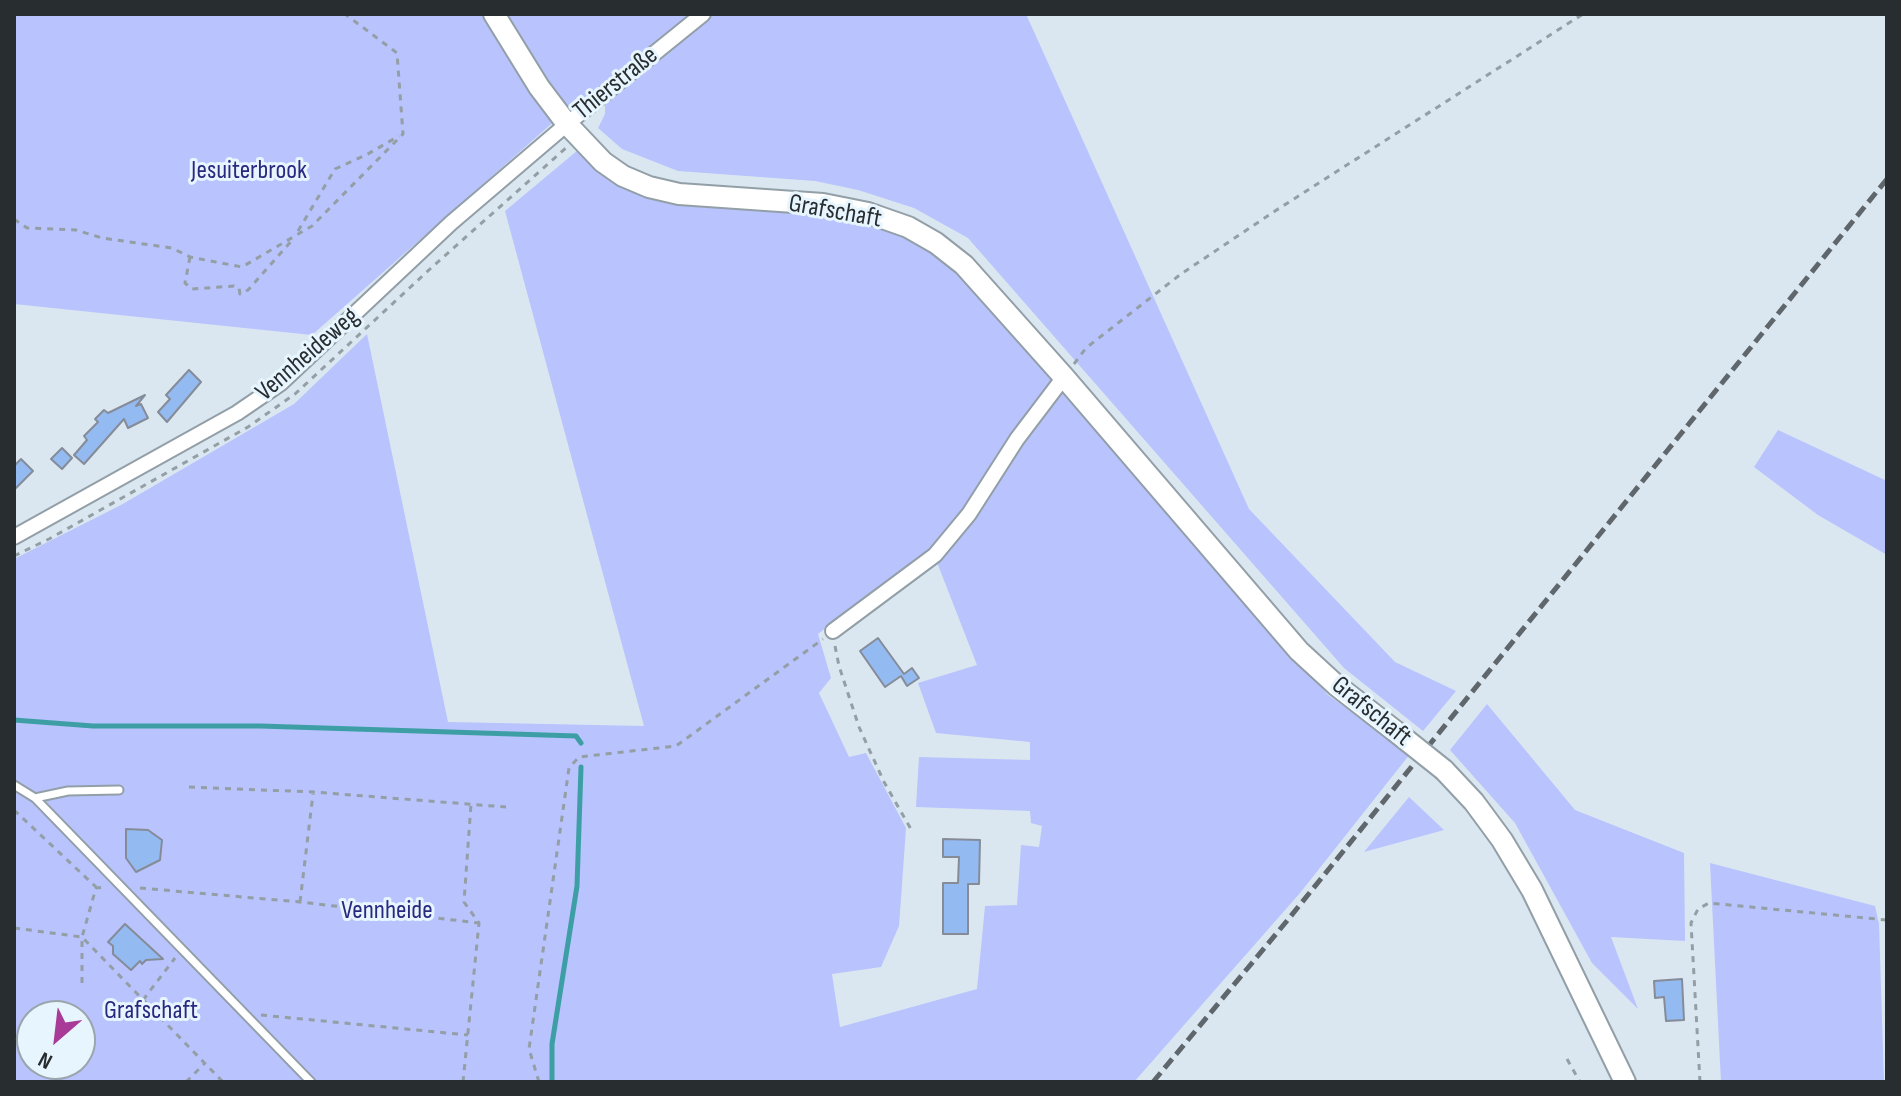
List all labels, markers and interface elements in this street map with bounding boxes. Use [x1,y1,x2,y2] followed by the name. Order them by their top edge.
[568,41,664,127] street label: Thierstraße
[191,155,307,187] park label: Jesuiterbrook
[786,188,884,236] street label: Grafschaft
[250,302,366,408] street label: Vennheideweg
[1325,670,1417,754] street label: Grafschaft
[341,895,433,927] park label: Vennheide
[104,995,198,1027] park label: Grafschaft
[16,1000,96,1080] north arrow
[34,1045,57,1075] text: N

